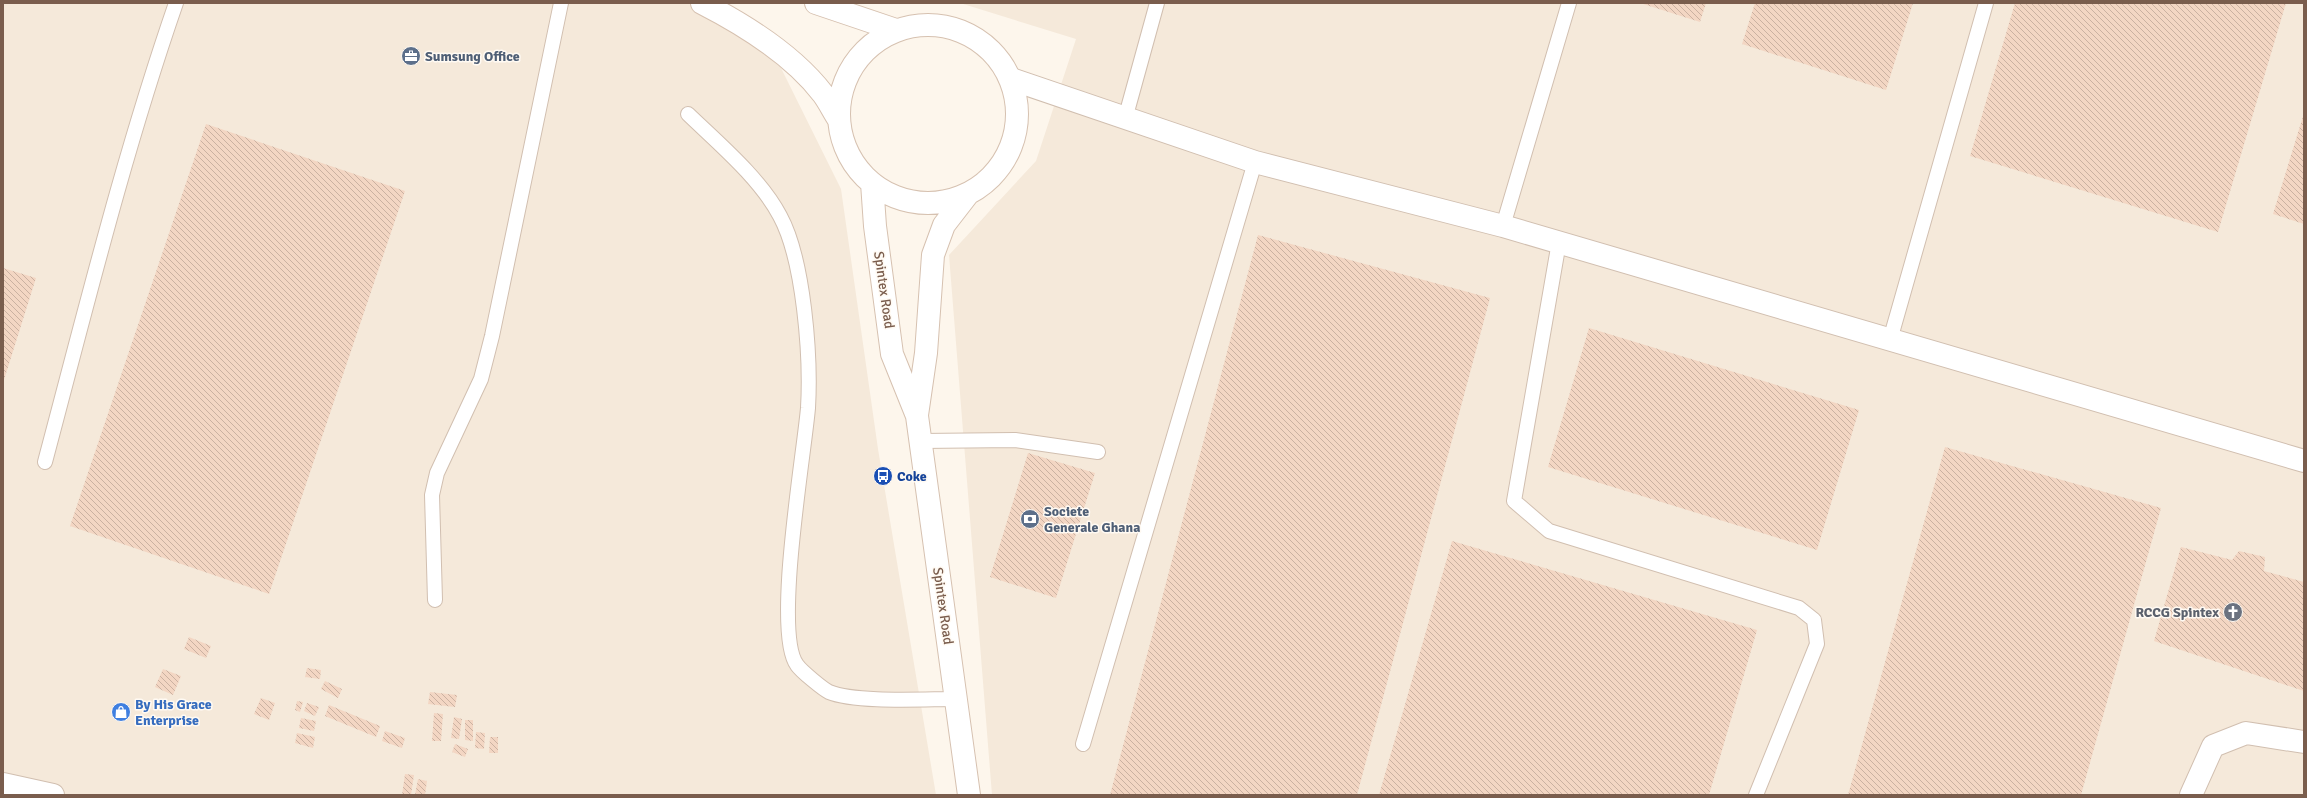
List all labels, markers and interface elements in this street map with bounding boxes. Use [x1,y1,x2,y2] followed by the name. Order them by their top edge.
[400,45,422,67] office icon: Sumsung Office
[425,48,520,65] place label: Sumsung Office
[870,250,898,330] street label: Spintex Road
[872,465,894,487] bus stop icon: Coke
[897,468,927,485] place label: Coke
[1044,503,1140,536] place label: Societe Generale Ghana
[1019,508,1041,530] bank icon: Societe Generale Ghana
[929,566,957,646] street label: Spintex Road
[2222,601,2244,623] church icon: RCCG Spintex
[2135,604,2219,621] place label: RCCG Spintex
[135,696,212,729] place label: By His Grace Enterprise
[110,701,132,723] shop icon: By His Grace Enterprise

